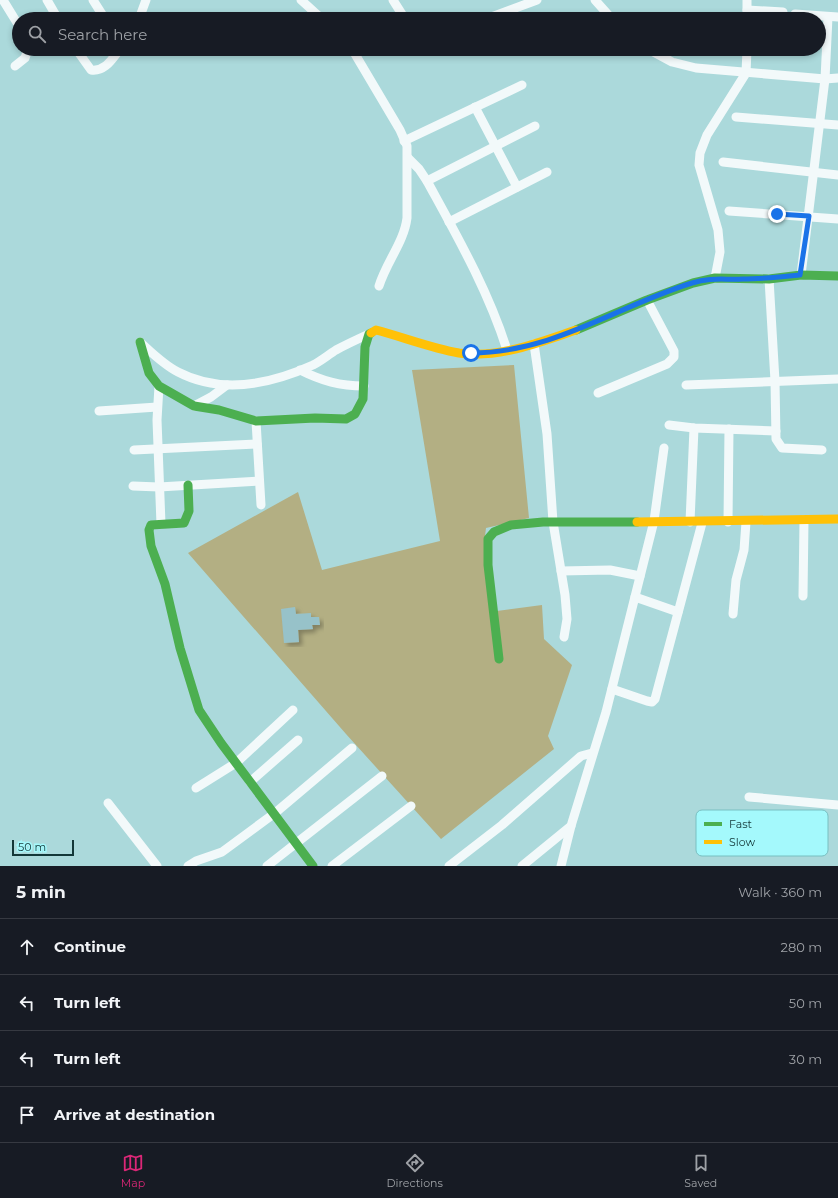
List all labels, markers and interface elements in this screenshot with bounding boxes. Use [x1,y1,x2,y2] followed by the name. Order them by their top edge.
[12,12,826,56] search box
[26,23,48,45] icon: search
[58,25,147,44] text: Search here
[768,205,786,223] route end
[462,344,480,362] route start
[696,810,828,856] legend
[729,817,753,831] text: Fast
[729,835,755,849] text: Slow
[12,838,74,857] scale bar
[18,840,46,854] text: 50 m
[16,882,66,902] text: 5 min
[738,884,822,900] text: Walk · 360 m
[16,936,38,958] icon: ahead
[54,937,126,956] text: Continue
[781,939,822,955] text: 280 m
[16,992,38,1014] icon: left
[54,993,121,1012] text: Turn left
[789,995,822,1011] text: 50 m
[16,1048,38,1070] icon: left
[54,1049,121,1068] text: Turn left
[789,1051,822,1067] text: 30 m
[16,1104,38,1126] icon: arrive
[54,1105,215,1124] text: Arrive at destination
[121,1152,145,1190] tab: Map
[387,1152,443,1190] tab: Directions
[684,1152,717,1190] tab: Saved

